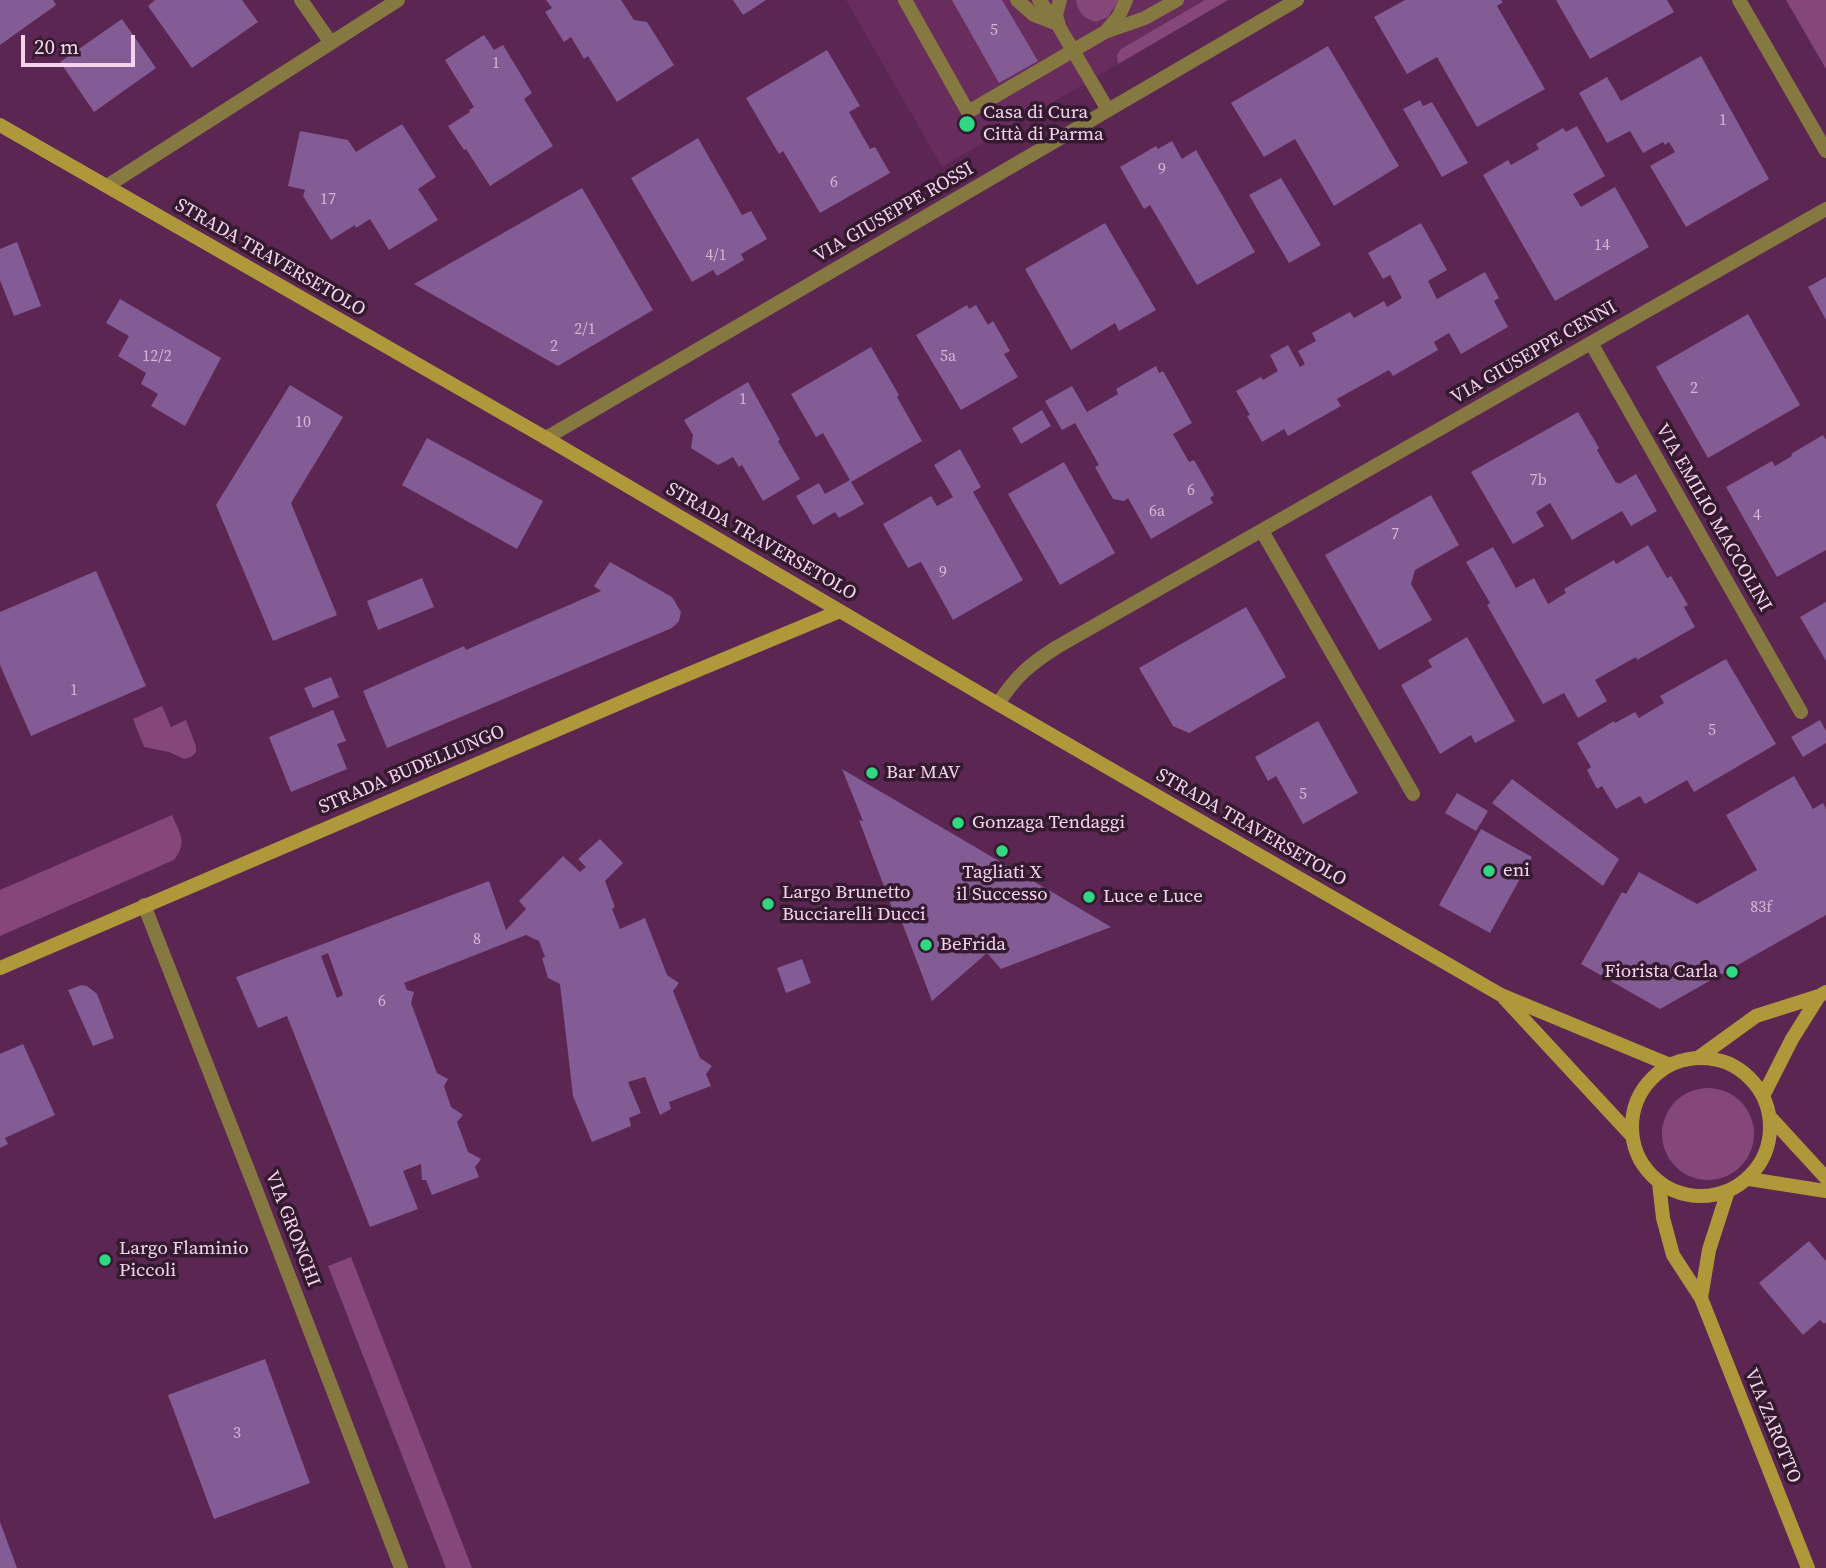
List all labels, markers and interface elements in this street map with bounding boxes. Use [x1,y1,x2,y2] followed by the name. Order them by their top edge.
[24,21,138,65] scale bar
[990,21,998,41] house number: 5
[34,32,79,61] text: 20 m
[492,54,500,74] house number: 1
[983,102,1104,146] place label: Casa di Cura Città di Parma
[1719,111,1727,131] house number: 1
[957,114,977,134] marker: Casa di Cura Città di Parma
[810,158,978,268] street label: VIA GIUSEPPE ROSSI
[1158,160,1166,180] house number: 9
[830,173,838,193] house number: 6
[320,190,336,210] house number: 17
[171,194,369,322] street label: STRADA TRAVERSETOLO
[1594,236,1610,256] house number: 14
[705,246,727,266] house number: 4/1
[1447,296,1621,410] street label: VIA GIUSEPPE CENNI
[574,320,596,340] house number: 2/1
[550,337,558,357] house number: 2
[142,347,172,367] house number: 12/2
[940,347,956,367] house number: 5a
[1690,379,1698,399] house number: 2
[739,390,747,410] house number: 1
[295,413,311,433] house number: 10
[1650,420,1776,616] street label: VIA EMILIO MACCOLINI
[1529,471,1547,491] house number: 7b
[662,478,860,606] street label: STRADA TRAVERSETOLO
[1187,481,1195,501] house number: 6
[1149,502,1165,522] house number: 6a
[1753,506,1761,526] house number: 4
[1391,525,1399,545] house number: 7
[939,563,947,583] house number: 9
[70,681,78,701] house number: 1
[316,720,508,820] street label: STRADA BUDELLUNGO
[1708,721,1716,741] house number: 5
[886,762,960,784] place label: Bar MAV
[1152,764,1350,892] street label: STRADA TRAVERSETOLO
[864,765,880,781] marker: Bar MAV
[1299,785,1307,805] house number: 5
[972,812,1125,834] place label: Gonzaga Tendaggi
[950,815,966,831] marker: Gonzaga Tendaggi
[994,843,1010,859] marker: Tagliati X il Successo
[1503,860,1530,882] place label: eni
[956,862,1048,906] place label: Tagliati X il Successo
[1481,863,1497,879] marker: eni
[782,882,926,926] place label: Largo Brunetto Bucciarelli Ducci
[1103,886,1203,908] place label: Luce e Luce
[1081,889,1097,905] marker: Luce e Luce
[760,896,776,912] marker: Largo Brunetto Bucciarelli Ducci
[1750,898,1772,918] house number: 83f
[473,930,481,950] house number: 8
[940,934,1006,956] place label: BeFrida
[918,937,934,953] marker: BeFrida
[1604,961,1718,983] place label: Fiorista Carla
[1724,964,1740,980] marker: Fiorista Carla
[378,992,386,1012] house number: 6
[259,1168,325,1290] street label: VIA GRONCHI
[119,1238,249,1282] place label: Largo Flaminio Piccoli
[97,1252,113,1268] marker: Largo Flaminio Piccoli
[1739,1365,1805,1487] street label: VIA ZAROTTO
[233,1424,241,1444] house number: 3

